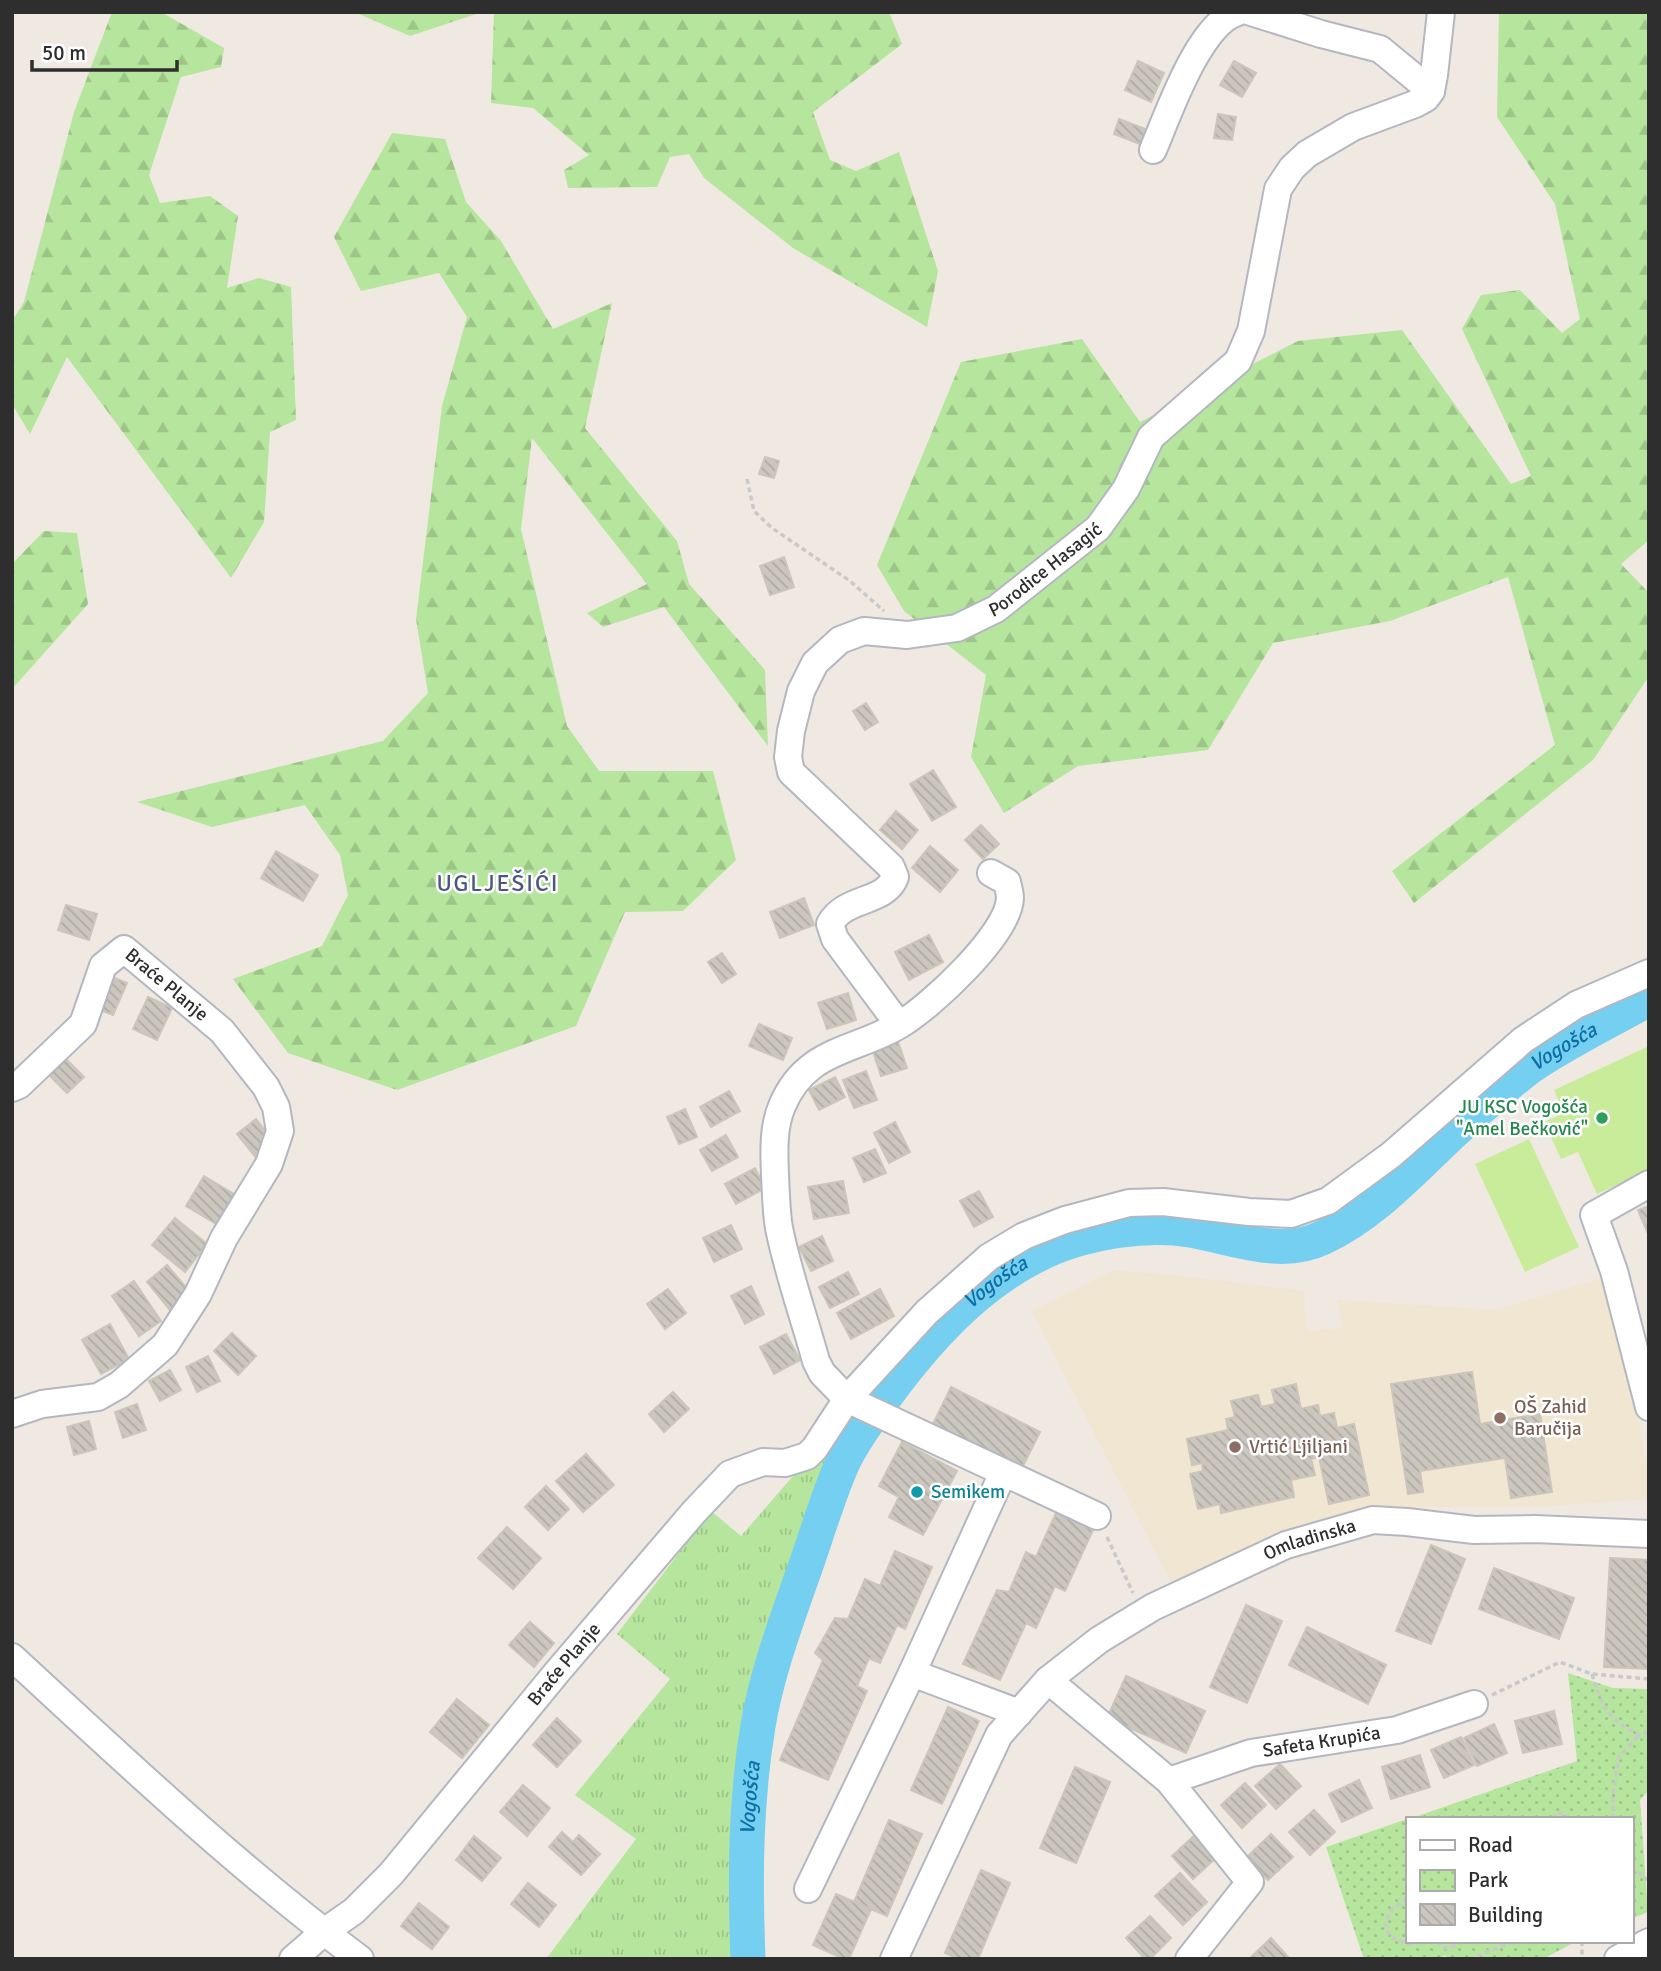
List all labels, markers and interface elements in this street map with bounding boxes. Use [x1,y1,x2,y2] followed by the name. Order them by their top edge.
[32,28,177,72] scale bar
[42,40,86,66] text: 50 m
[985,517,1107,623] street label: Porodice Hasagić
[436,869,560,898] district label: UGLJEŠIĆI
[120,943,213,1026] street label: Braće Planje
[1524,1016,1602,1076] water label: Vogošća
[1456,1095,1588,1141] place label: JU KSC Vogošća "Amel Bečković"
[1594,1110,1610,1126] marker: JU KSC Vogošća "Amel Bečković"
[957,1249,1033,1314] water label: Vogošća
[1514,1394,1587,1441] place label: OŠ Zahid Baručija
[1492,1410,1508,1426] marker: OŠ Zahid Baručija
[1249,1435,1348,1459] place label: Vrtić Ljiljani
[1227,1439,1243,1455] marker: Vrtić Ljiljani
[931,1480,1005,1504] place label: Semikem
[909,1484,925,1500] marker: Semikem
[1259,1514,1359,1566] street label: Omladinska
[522,1618,606,1711] street label: Braće Planje
[1261,1721,1382,1763] street label: Safeta Krupića
[734,1759,766,1835] water label: Vogošća
[1406,1817,1633,1943] legend
[1468,1832,1513,1858] text: Road
[1468,1867,1509,1893] text: Park
[1468,1902,1543,1928] text: Building

